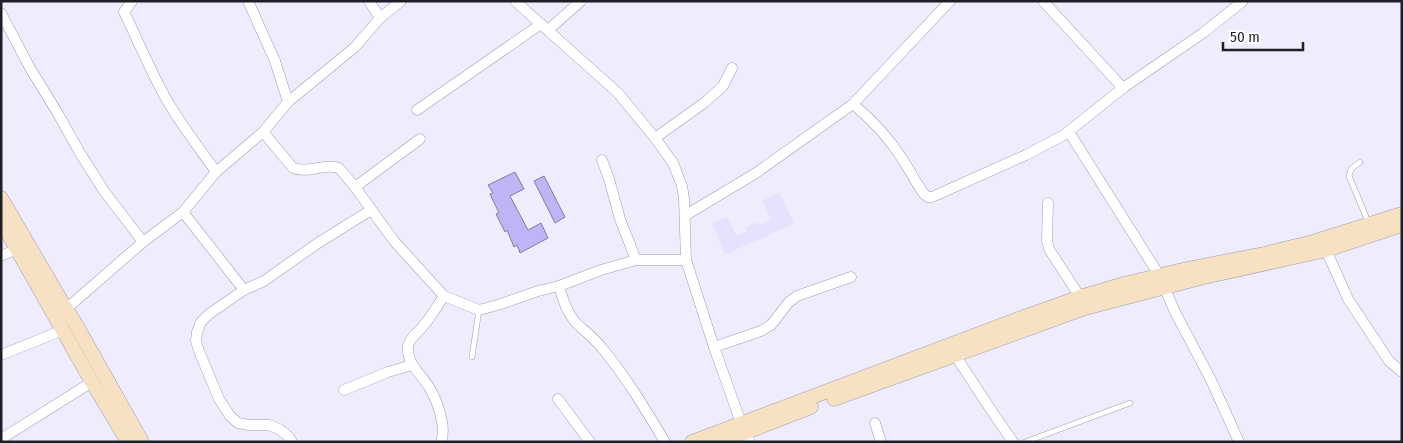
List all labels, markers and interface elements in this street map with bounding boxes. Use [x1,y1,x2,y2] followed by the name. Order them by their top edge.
[1223,20,1303,52] scale bar
[1230,28,1260,46] text: 50 m

